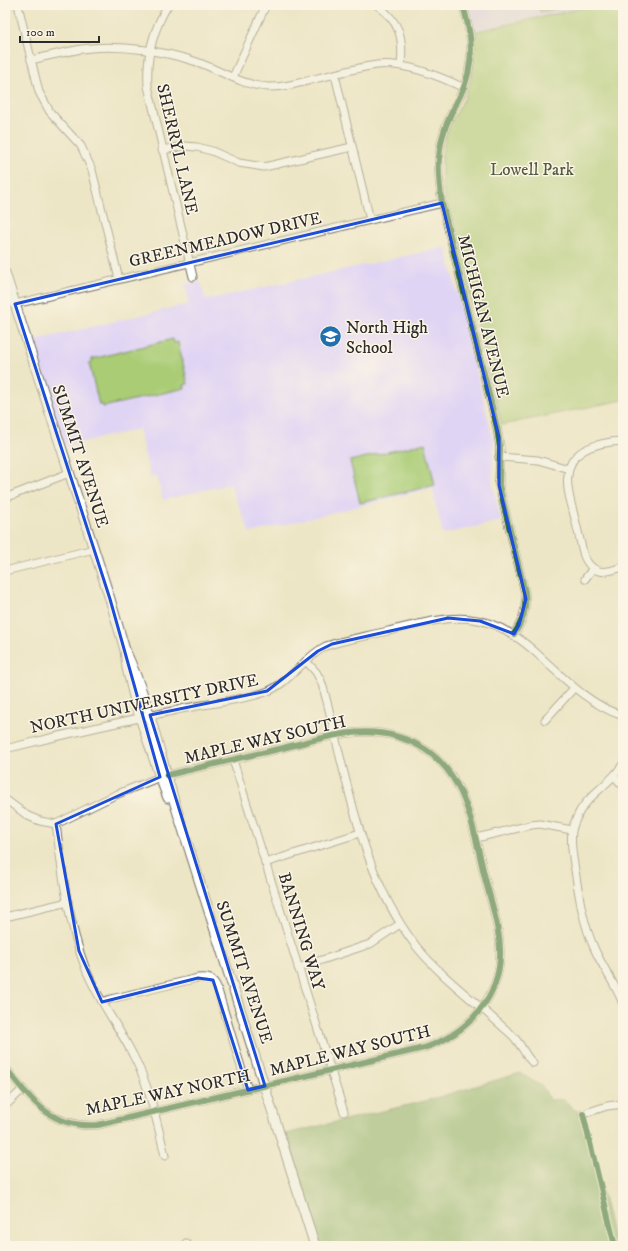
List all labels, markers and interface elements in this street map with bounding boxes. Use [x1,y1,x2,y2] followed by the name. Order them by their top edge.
[20,18,99,44] scale bar
[26,25,55,40] text: 100 m
[151,82,203,217] street label: SHERRYL LANE
[490,159,575,181] park label: Lowell Park
[127,207,324,273] street label: GREENMEADOW DRIVE
[452,232,514,400] street label: MICHIGAN AVENUE
[346,317,428,359] place label: North High School
[317,324,343,350] school or university icon: North High School
[47,382,114,531] street label: SUMMIT AVENUE
[28,669,260,739] street label: NORTH UNIVERSITY DRIVE
[182,711,348,769] street label: MAPLE WAY SOUTH
[273,870,329,993] street label: BANNING WAY
[211,898,278,1047] street label: SUMMIT AVENUE
[267,1020,433,1082] street label: MAPLE WAY SOUTH
[84,1065,253,1121] street label: MAPLE WAY NORTH

